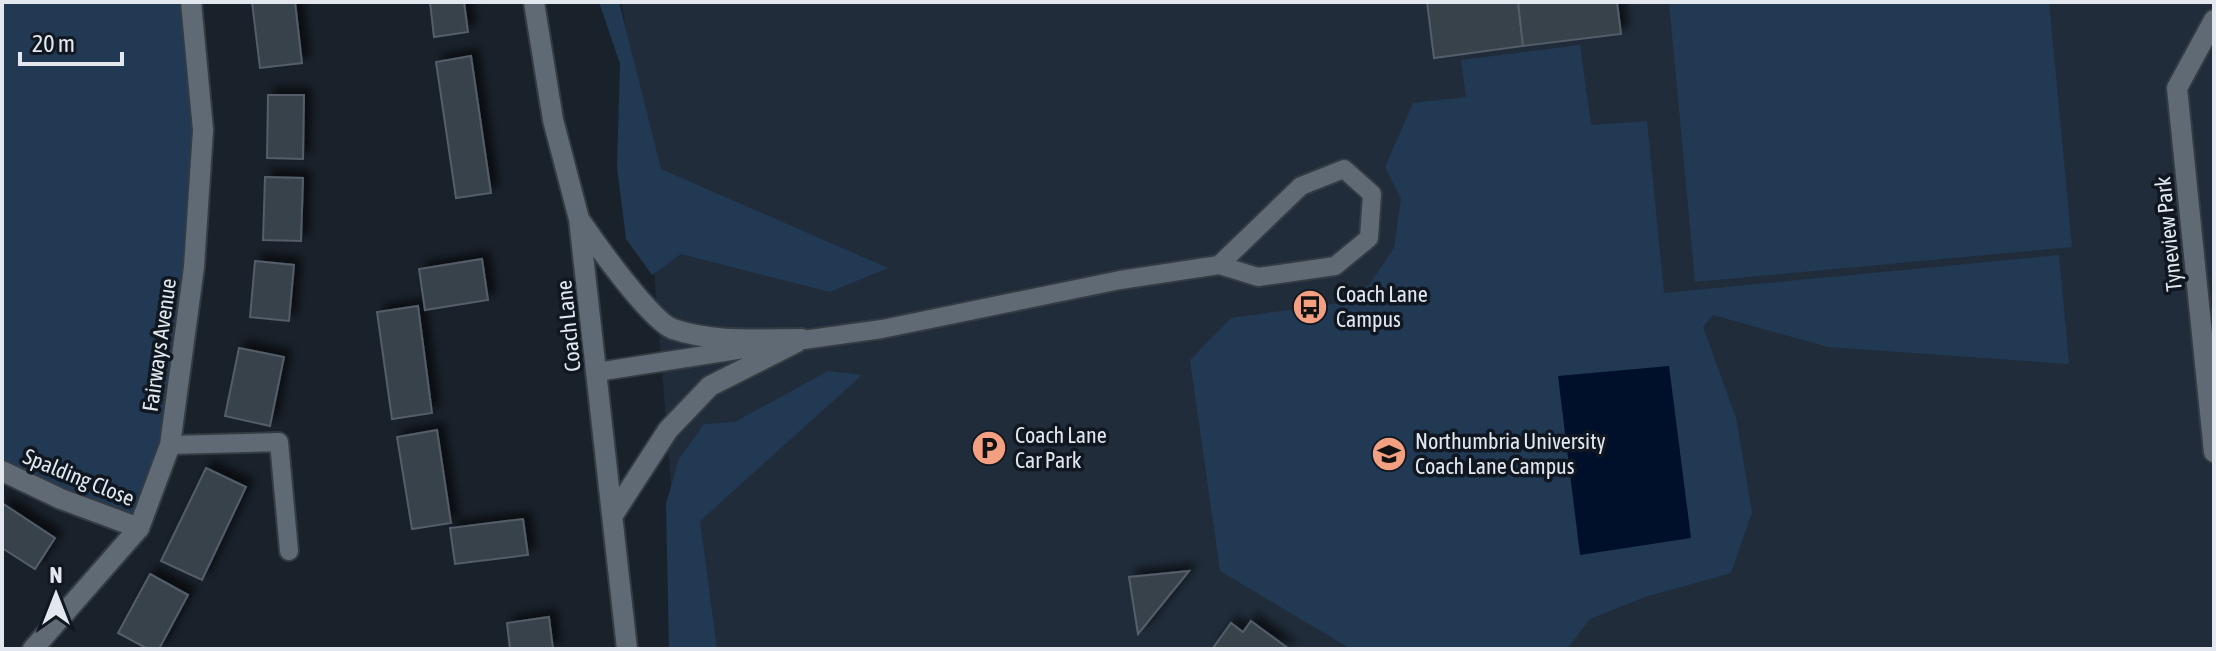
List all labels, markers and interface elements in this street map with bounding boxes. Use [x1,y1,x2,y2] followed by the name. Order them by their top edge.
[20,16,122,66] scale bar
[32,30,75,57] text: 20 m
[2149,175,2187,293] street label: Tyneview Park
[137,277,181,413] street label: Fairways Avenue
[550,279,586,373] street label: Coach Lane
[1336,281,1428,332] place label: Coach Lane Campus
[1291,288,1329,326] bus stop icon: Coach Lane Campus
[1015,422,1107,473] place label: Coach Lane Car Park
[1415,428,1606,479] place label: Northumbria University Coach Lane Campus
[970,429,1008,467] parking icon: Coach Lane Car Park
[1370,435,1408,473] school or university icon: Northumbria University Coach Lane Campus
[20,443,138,511] street label: Spalding Close
[16,555,96,635] north arrow
[50,562,62,588] text: N

